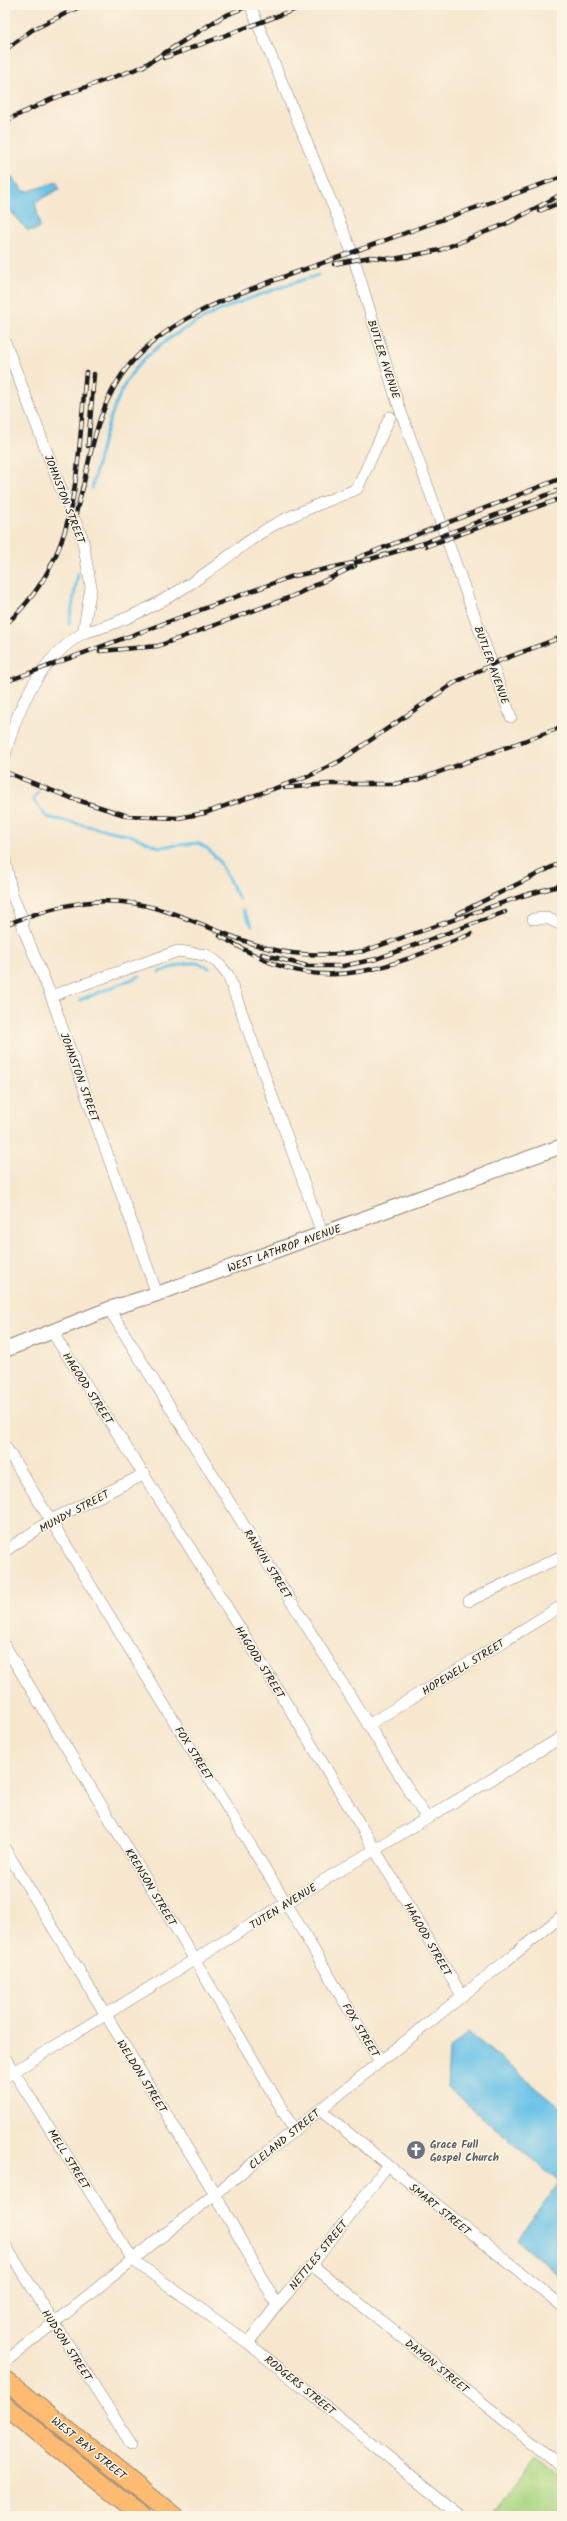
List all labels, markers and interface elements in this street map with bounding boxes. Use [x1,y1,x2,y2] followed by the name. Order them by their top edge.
[362,317,404,402] street label: BUTLER AVENUE
[39,452,90,547] street label: JOHNSTON STREET
[469,624,514,708] street label: BUTLER AVENUE
[55,1030,104,1126] street label: JOHNSTON STREET
[225,1220,344,1278] street label: WEST LATHROP AVENUE
[57,1349,118,1429] street label: HAGOOD STREET
[36,1485,114,1538] street label: MUNDY STREET
[239,1526,296,1604] street label: RANKIN STREET
[230,1623,289,1703] street label: HAGOOD STREET
[419,1634,509,1701] street label: HOPEWELL STREET
[169,1723,217,1785] street label: FOX STREET
[120,1845,181,1931] street label: KRENSON STREET
[247,1879,321,1935] street label: TUTEN AVENUE
[399,1899,456,1981] street label: HAGOOD STREET
[337,2000,384,2062] street label: FOX STREET
[111,2036,172,2118] street label: WELDON STREET
[245,2105,325,2174] street label: CLELAND STREET
[42,2126,95,2194] street label: MELL STREET
[430,2136,499,2167] place label: Grace Full Gospel Church
[405,2139,427,2161] church icon: Grace Full Gospel Church
[405,2179,475,2241] street label: SMART STREET
[285,2216,353,2294] street label: NETTLES STREET
[36,2306,97,2386] street label: HUDSON STREET
[400,2335,473,2399] street label: DAMON STREET
[260,2351,340,2421] street label: RODGERS STREET
[47,2413,131,2486] street label: WEST BAY STREET

